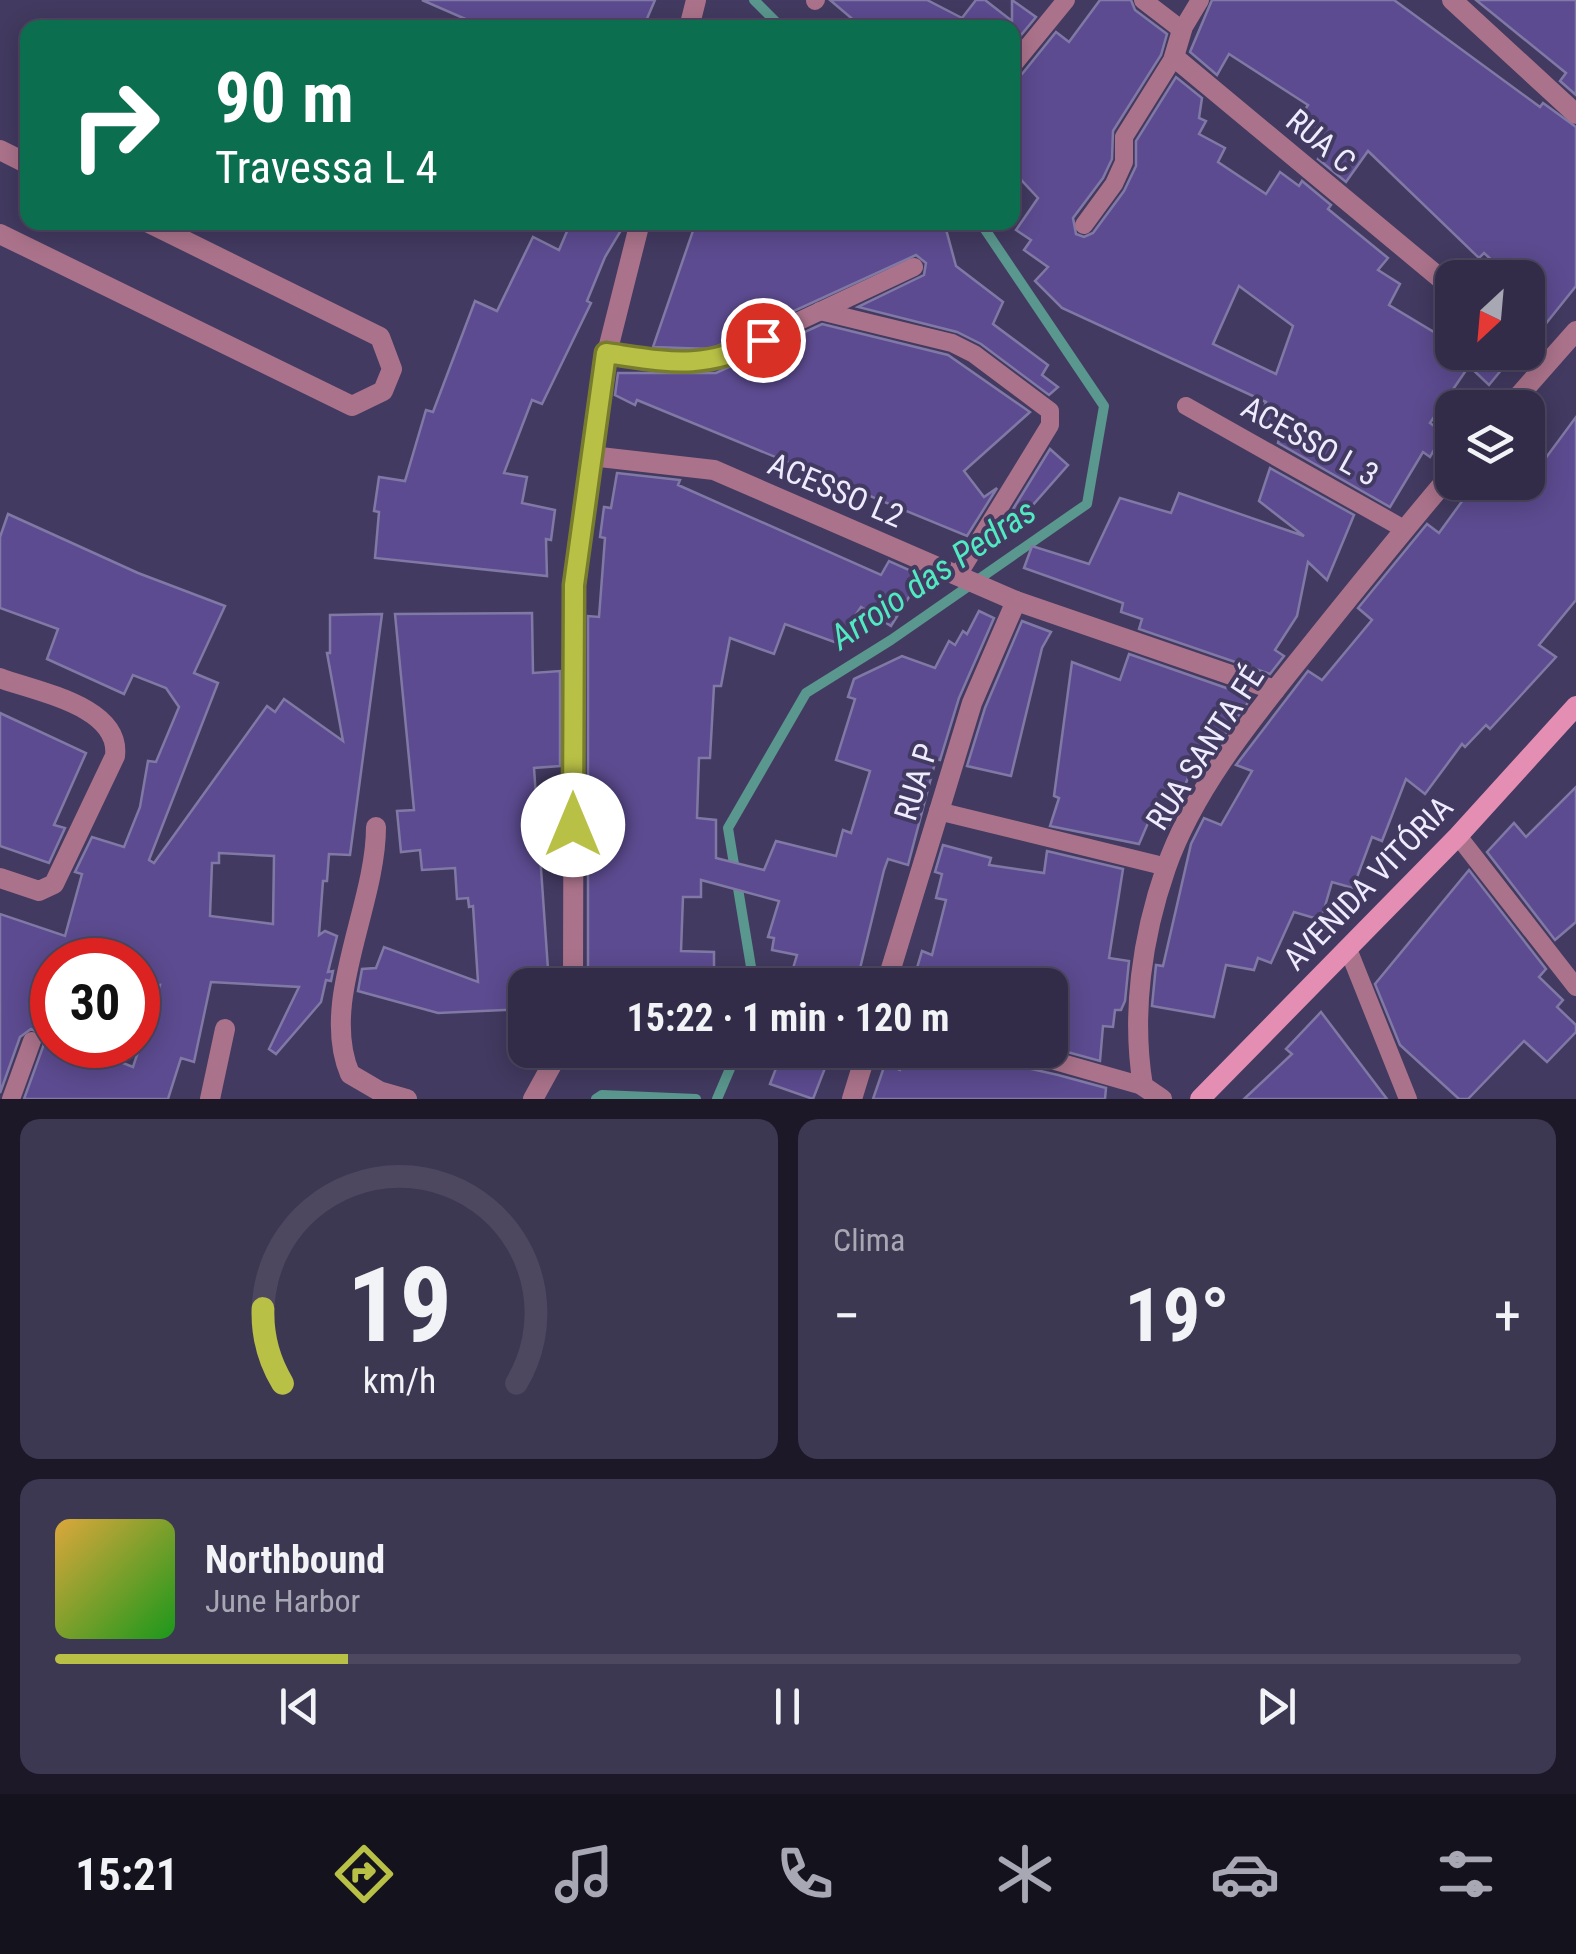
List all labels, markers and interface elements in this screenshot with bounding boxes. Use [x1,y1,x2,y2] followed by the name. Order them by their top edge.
[215,57,354,139] text: 90 m
[50,60,180,190] icon: right
[1279,101,1363,181] street label: RUA C
[215,141,438,194] text: Travessa L 4
[1435,260,1545,370] north arrow
[1435,260,1545,500] map controls
[721,298,806,383] pin
[736,313,791,368] icon: arrive
[1235,388,1385,494] street label: ACESSO L 3
[1435,390,1545,500] button: layers
[763,445,909,535] street label: ACESSO L2
[821,491,1044,659] water label: Arroio das Pedras
[1138,659,1272,837] street label: RUA SANTA FÉ
[886,739,946,825] street label: RUA P
[521,773,625,877] position arrow
[1275,788,1461,978] street label: AVENIDA VITÓRIA
[30,938,160,1068] speed limit sign: 30
[627,996,949,1040] text: 15:22 · 1 min · 120 m
[833,1221,905,1259] text: Clima
[346,1245,452,1366] text: 19
[1125,1271,1230,1359] text: 19°
[833,1284,861,1348] text: −
[1494,1284,1521,1348] text: +
[362,1360,436,1402] text: km/h
[205,1538,385,1582] text: Northbound
[205,1582,360,1620] text: June Harbor
[272,1679,327,1734] icon: previous
[760,1679,815,1734] icon: pause
[1249,1679,1304,1734] icon: next
[329,1839,399,1909] icon: directions
[549,1839,619,1909] icon: music
[770,1839,840,1909] icon: phone
[990,1839,1060,1909] icon: climate
[1210,1839,1280,1909] icon: car
[1431,1839,1501,1909] icon: filters
[75,1848,178,1901] text: 15:21

